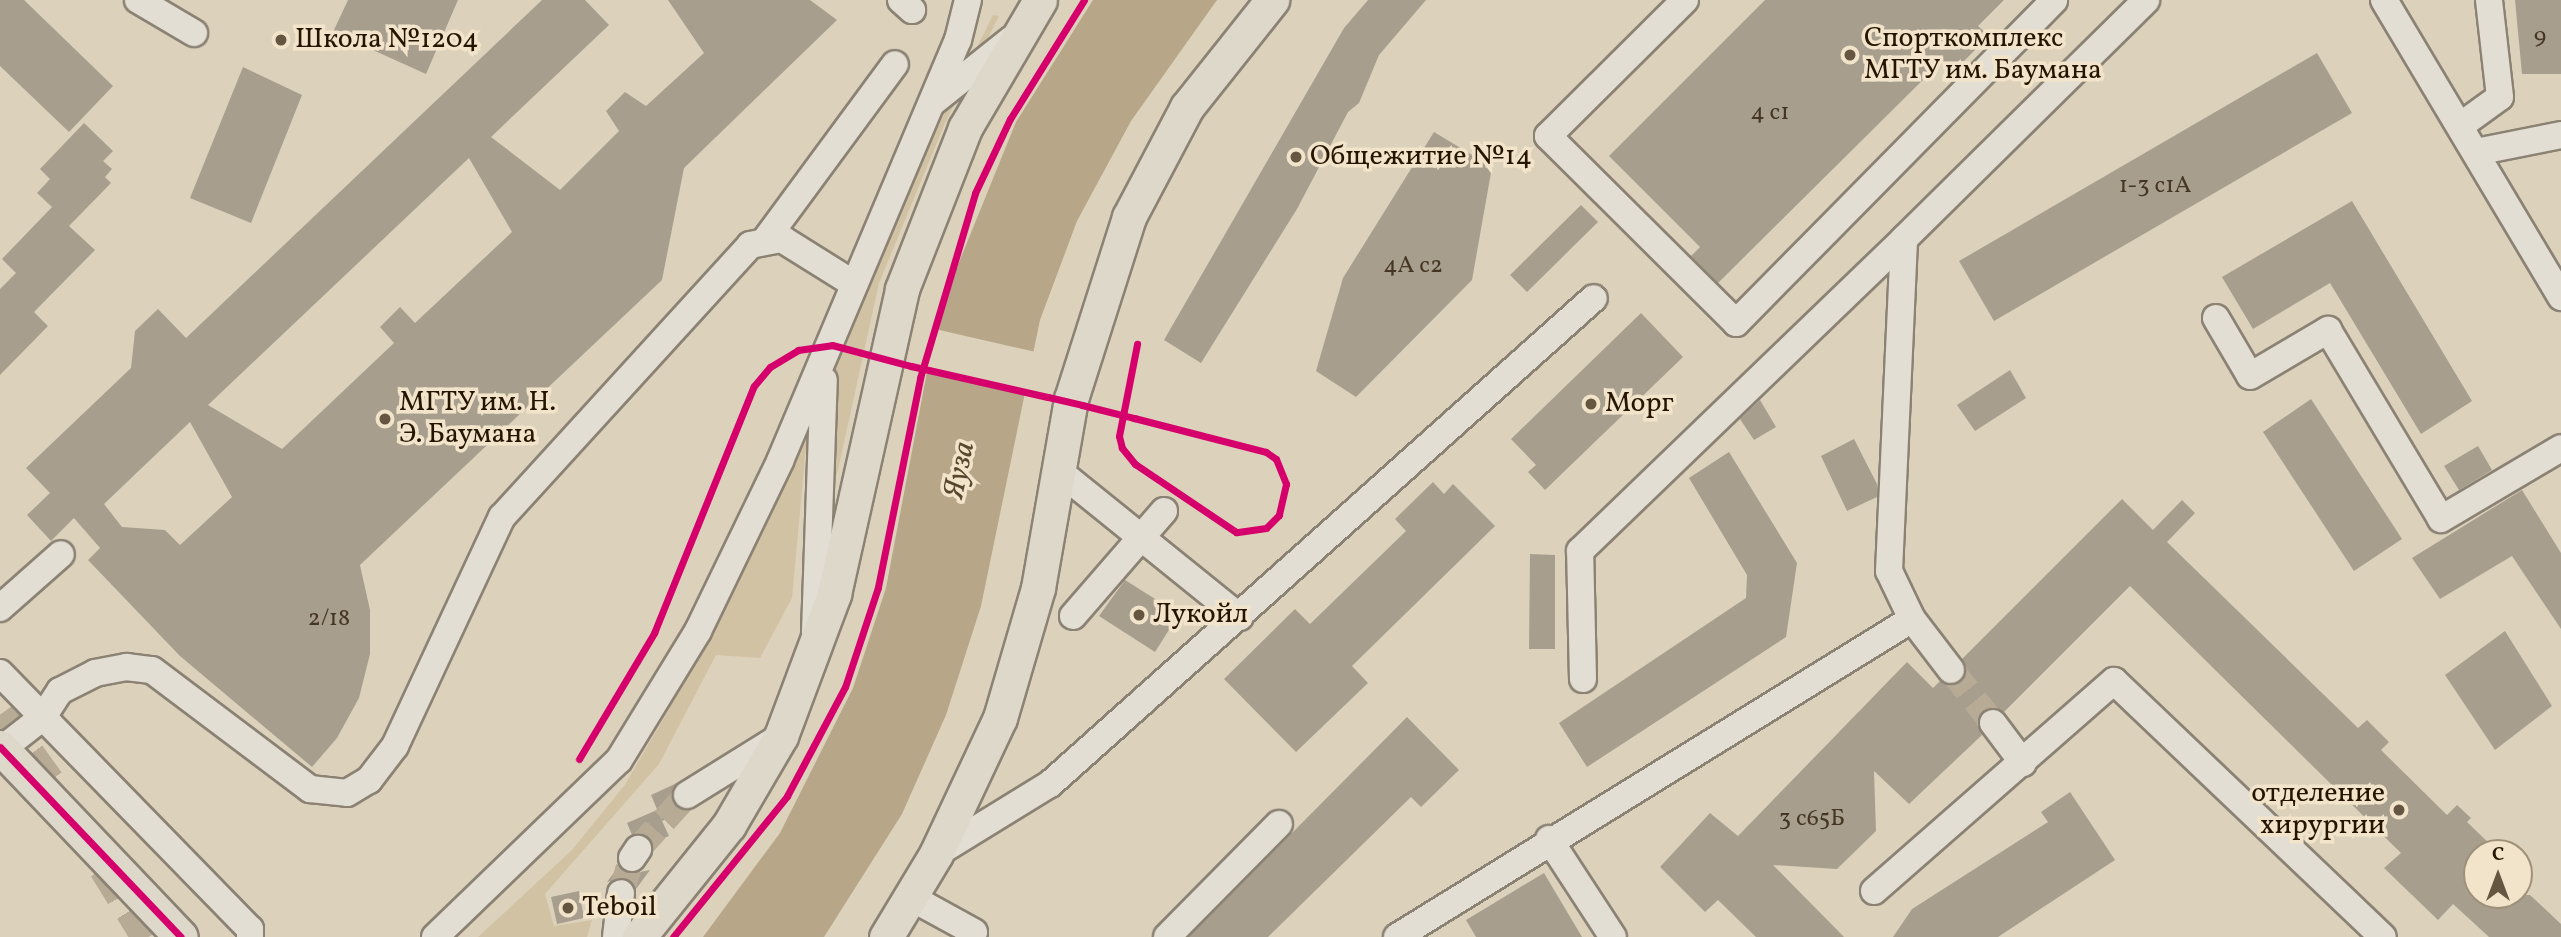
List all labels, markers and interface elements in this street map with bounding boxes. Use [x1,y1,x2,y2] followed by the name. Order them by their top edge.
[1864,22,2103,88] place label: Спорткомплекс МГТУ им. Баумана
[295,23,479,57] place label: Школа №1204
[2534,24,2546,52] house number: 9
[273,32,289,48] marker: Школа №1204
[1842,47,1858,63] marker: Спорткомплекс МГТУ им. Баумана
[1750,100,1790,128] house number: 4 с1
[1310,140,1532,174] place label: Общежитие №14
[1288,149,1304,165] marker: Общежитие №14
[2119,173,2191,201] house number: 1-3 с1А
[1383,253,1443,281] house number: 4А с2
[399,386,557,452] place label: МГТУ им. Н. Э. Баумана
[1605,387,1674,421] place label: Морг
[1583,396,1599,412] marker: Морг
[377,411,393,427] marker: МГТУ им. Н. Э. Баумана
[936,438,984,502] water label: Яуза
[1153,598,1248,632] place label: Лукойл
[308,606,350,634] house number: 2/18
[1131,607,1147,623] marker: Лукойл
[2251,777,2385,843] place label: отделение хирургии
[2391,802,2407,818] marker: отделение хирургии
[1779,806,1845,834] house number: 3 с65Б
[2463,839,2533,909] north arrow
[2492,842,2504,868] text: С
[582,891,657,925] place label: Teboil
[560,900,576,916] marker: Teboil

